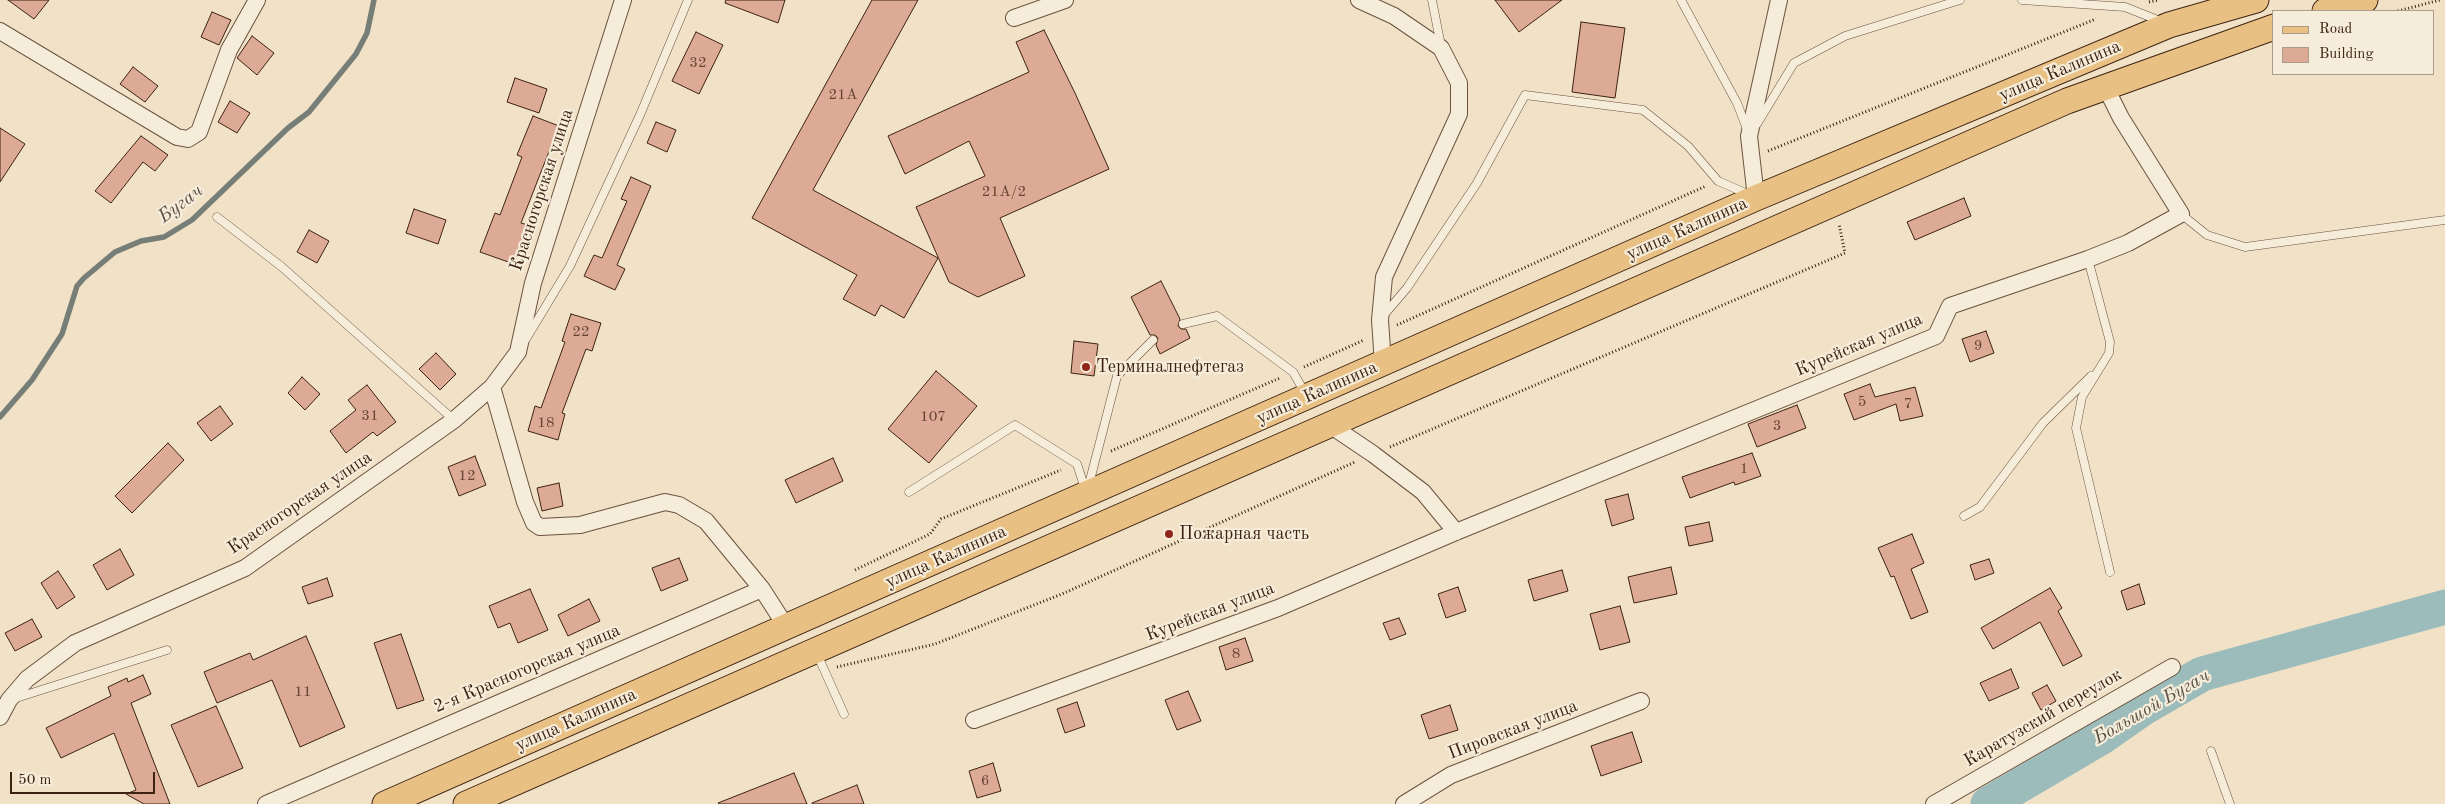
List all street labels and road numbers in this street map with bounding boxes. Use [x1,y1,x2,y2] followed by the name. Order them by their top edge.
[1996,36,2124,106] street label: улица Калинина
[506,106,578,274] street label: Красногорская улица
[1623,193,1751,265] street label: улица Калинина
[1792,308,1926,382] street label: Курейская улица
[1253,357,1381,429] street label: улица Калинина
[224,447,376,559] street label: Красногорская улица
[882,521,1010,593] street label: улица Калинина
[1143,578,1277,646] street label: Курейская улица
[430,620,624,718] street label: 2-я Красногорская улица
[1960,664,2126,772] street label: Каратузский переулок
[512,684,640,756] street label: улица Калинина
[1445,695,1581,765] street label: Пировская улица

